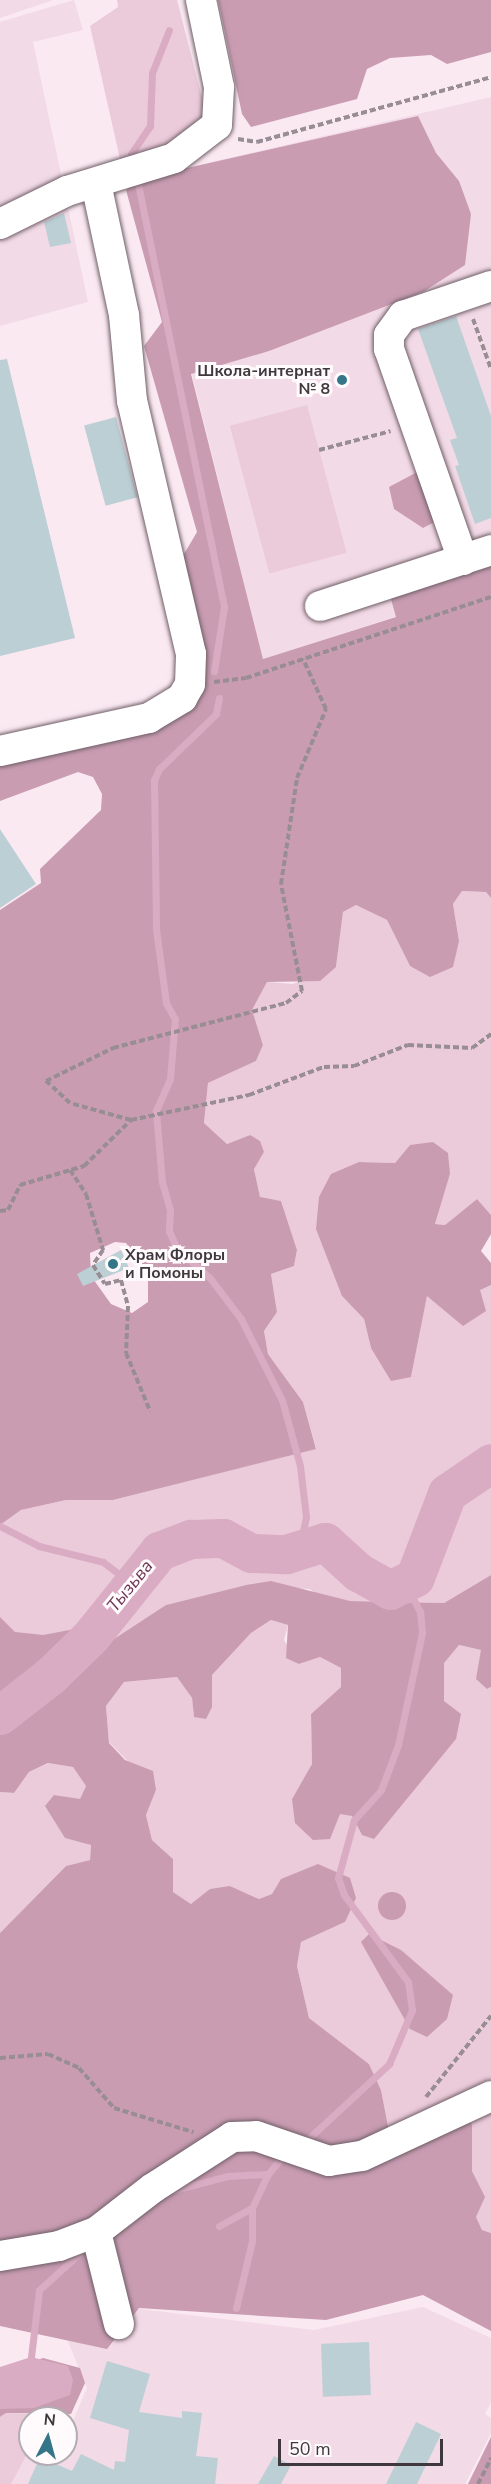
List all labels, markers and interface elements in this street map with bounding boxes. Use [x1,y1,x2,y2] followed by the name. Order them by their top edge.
[197,361,330,399] place label: Школа-интернат № 8
[335,373,349,387] marker: Школа-интернат № 8
[125,1245,225,1283] place label: Храм Флоры и Помоны
[106,1257,120,1271] marker: Храм Флоры и Помоны
[102,1556,158,1616] water label: Тызьва
[18,2406,78,2466] north arrow
[43,2409,57,2432] text: N
[281,2427,446,2465] scale bar
[289,2437,331,2461] text: 50 m

